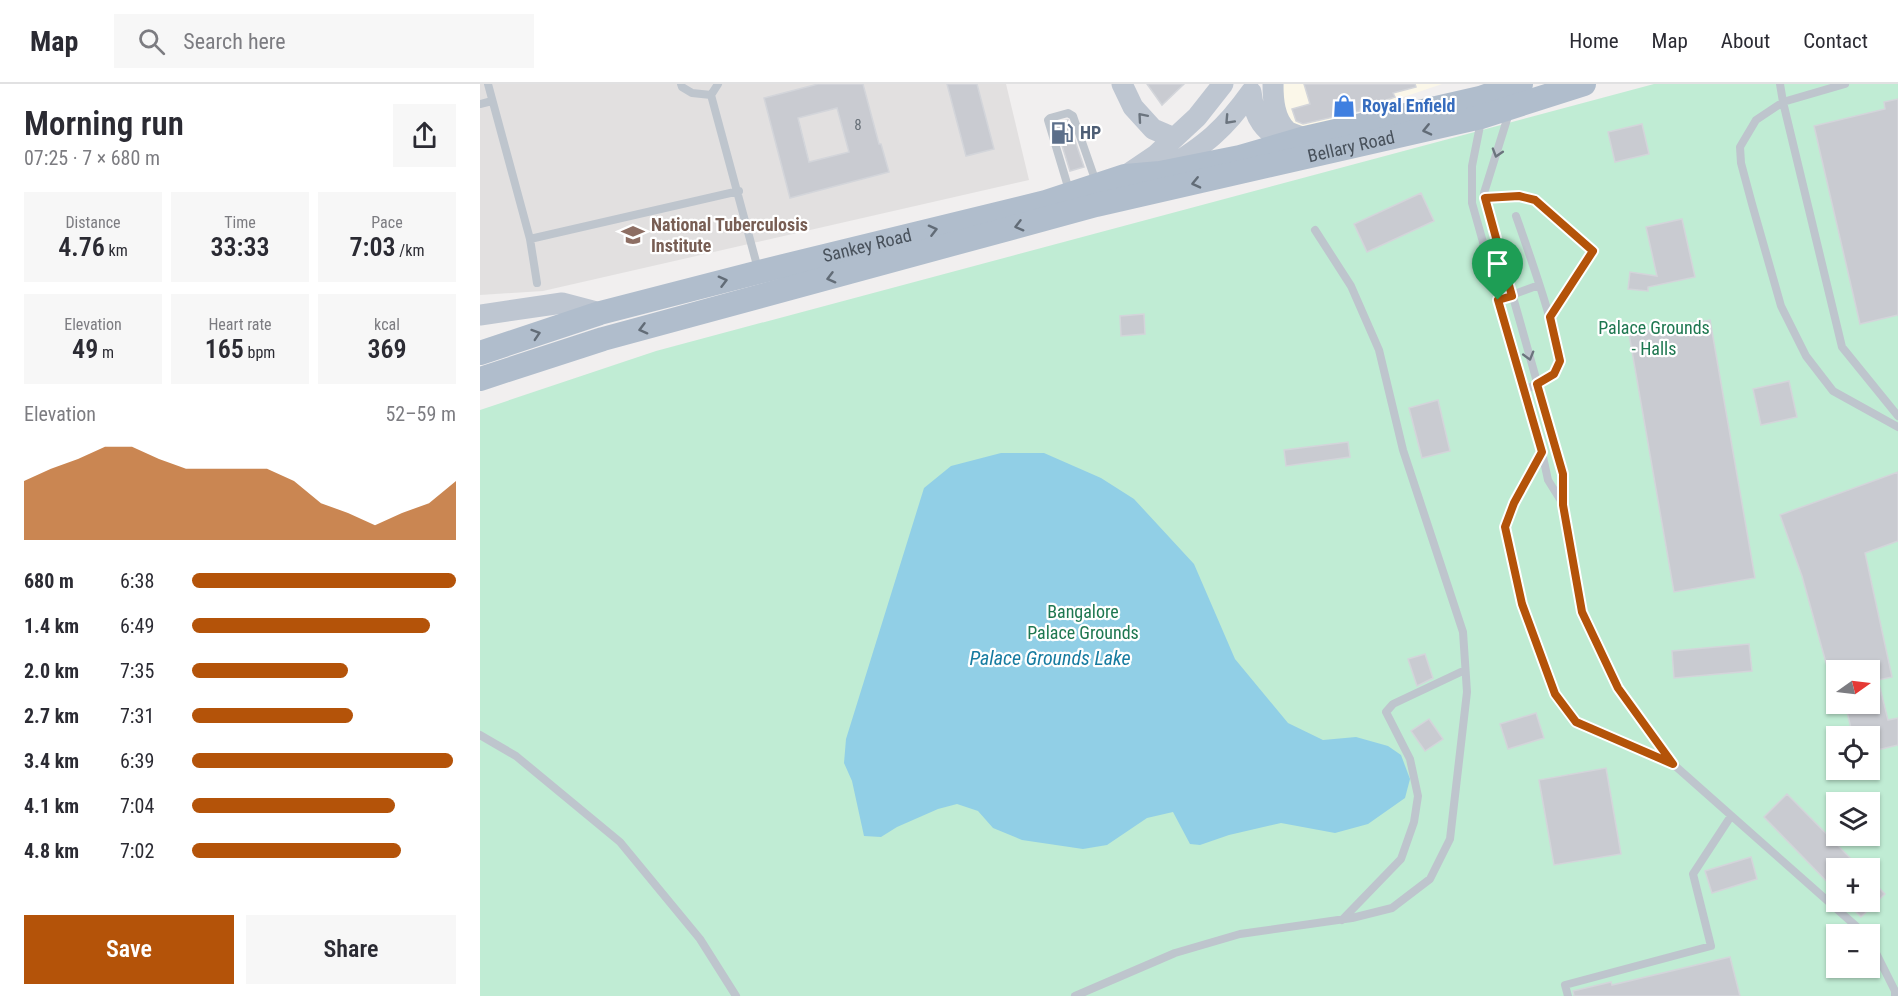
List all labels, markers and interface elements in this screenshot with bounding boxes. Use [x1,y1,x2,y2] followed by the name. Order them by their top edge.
[114,14,534,68] search box
[30,25,78,58] text: Map
[135,25,168,58] icon: search
[183,29,286,54] text: Search here
[1569,29,1619,53] text: Home
[1652,29,1688,53] text: Map
[1721,29,1770,53] text: About
[1803,29,1868,53] text: Contact
[1331,93,1357,119] shop icon: Royal Enfield
[1362,95,1455,116] place label: Royal Enfield
[24,104,184,143] text: Morning run
[393,104,456,167] button: share
[1139,113,1150,124] one-way arrow
[1226,113,1237,124] one-way arrow
[854,116,862,134] house number: 8
[1049,120,1075,146] fuel station icon: HP
[1080,122,1101,143] place label: HP
[1422,122,1432,135] one-way arrow
[1306,126,1397,166] street label: Bellary Road
[24,146,160,170] text: 07:25 · 7 × 680 m
[1492,147,1504,158] one-way arrow
[1191,176,1201,189] one-way arrow
[65,213,121,232] text: Distance
[224,213,256,232] text: Time
[371,213,403,232] text: Pace
[651,214,808,256] place label: National Tuberculosis Institute
[1014,219,1024,232] one-way arrow
[620,222,646,248] school or university icon: National Tuberculosis Institute
[820,224,914,266] street label: Sankey Road
[928,224,938,237] one-way arrow
[58,232,105,262] text: 4.76
[210,232,270,262] text: 33:33
[350,232,396,262] text: 7:03
[1472,238,1523,300] pin
[105,241,128,260] text: km
[396,241,424,260] text: /km
[1481,247,1514,280] icon: arrive
[826,270,836,283] one-way arrow
[717,276,728,288] one-way arrow
[64,315,122,334] text: Elevation
[208,315,272,334] text: Heart rate
[374,315,400,334] text: kcal
[1598,317,1710,359] park label: Palace Grounds - Halls
[638,321,648,334] one-way arrow
[530,329,541,342] one-way arrow
[72,334,98,364] text: 49
[205,334,244,364] text: 165
[367,334,407,364] text: 369
[98,343,114,362] text: m
[244,343,275,362] text: bpm
[1522,350,1534,361] one-way arrow
[24,402,96,426] text: Elevation
[385,402,456,426] text: 52–59 m
[24,569,74,593] text: 680 m
[120,569,154,593] text: 6:38
[1027,601,1139,643] park label: Bangalore Palace Grounds
[24,614,79,638] text: 1.4 km
[120,614,154,638] text: 6:49
[969,646,1131,670] water label: Palace Grounds Lake
[24,659,79,683] text: 2.0 km
[120,659,154,683] text: 7:35
[1826,660,1880,714] north arrow
[1826,660,1880,978] map controls
[24,704,79,728] text: 2.7 km
[120,704,154,728] text: 7:31
[1826,726,1880,780] button: locate
[24,749,79,773] text: 3.4 km
[120,749,154,773] text: 6:39
[1826,792,1880,846] button: layers
[24,794,79,818] text: 4.1 km
[120,794,154,818] text: 7:04
[24,839,79,863] text: 4.8 km
[120,839,154,863] text: 7:02
[1826,858,1880,912] button: +
[24,915,234,984] button: Save
[246,915,456,984] button: Share
[1826,924,1880,978] button: −

